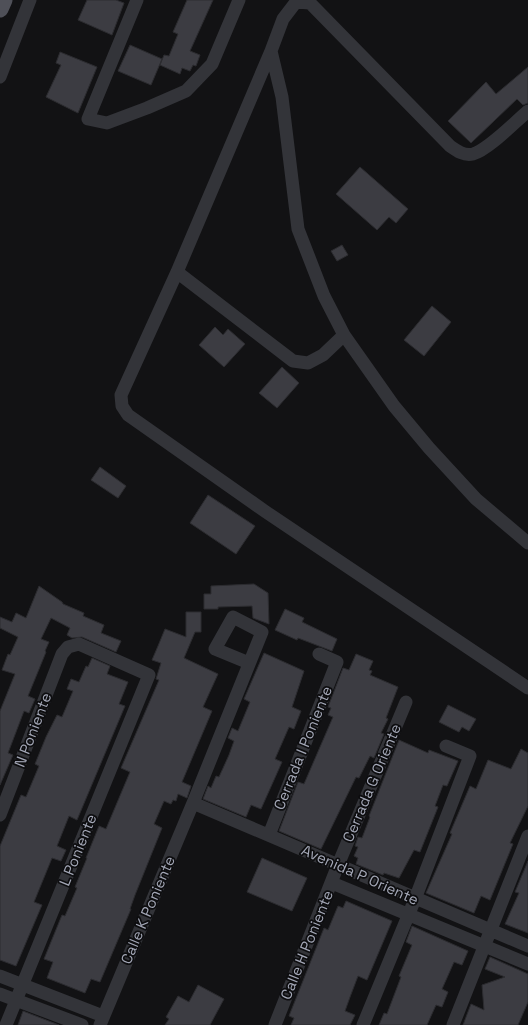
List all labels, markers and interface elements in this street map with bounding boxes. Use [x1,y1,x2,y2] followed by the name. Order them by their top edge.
[269,683,336,813] street label: Cerrada I Poniente
[10,690,55,770] street label: N Poniente
[338,721,405,845] street label: Cerrada G Oriente
[55,811,101,889] street label: L Poniente
[299,840,422,909] street label: Avenida P Oriente
[116,853,179,967] street label: Calle K Poniente
[276,887,337,1002] street label: Calle H Poniente

